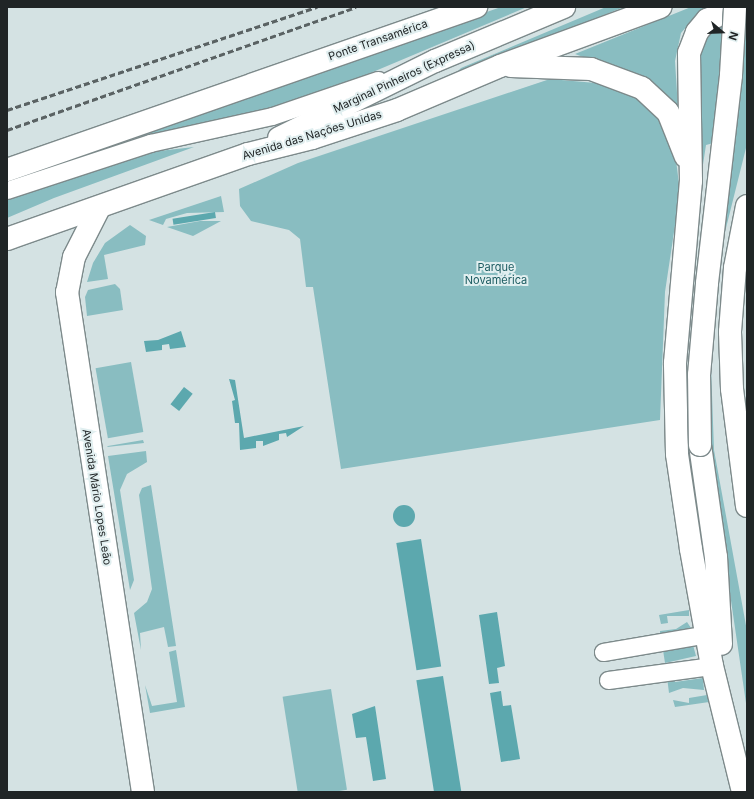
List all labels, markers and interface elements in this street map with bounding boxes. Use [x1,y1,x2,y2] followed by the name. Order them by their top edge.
[702,12,742,52] north arrow
[327,17,429,63] street label: Ponte Transamérica
[725,30,741,42] text: N
[331,38,477,116] street label: Marginal Pinheiros (Expressa)
[241,108,383,162] street label: Avenida das Nações Unidas
[465,261,527,287] park label: Parque Novamérica
[80,428,114,566] street label: Avenida Mário Lopes Leão

